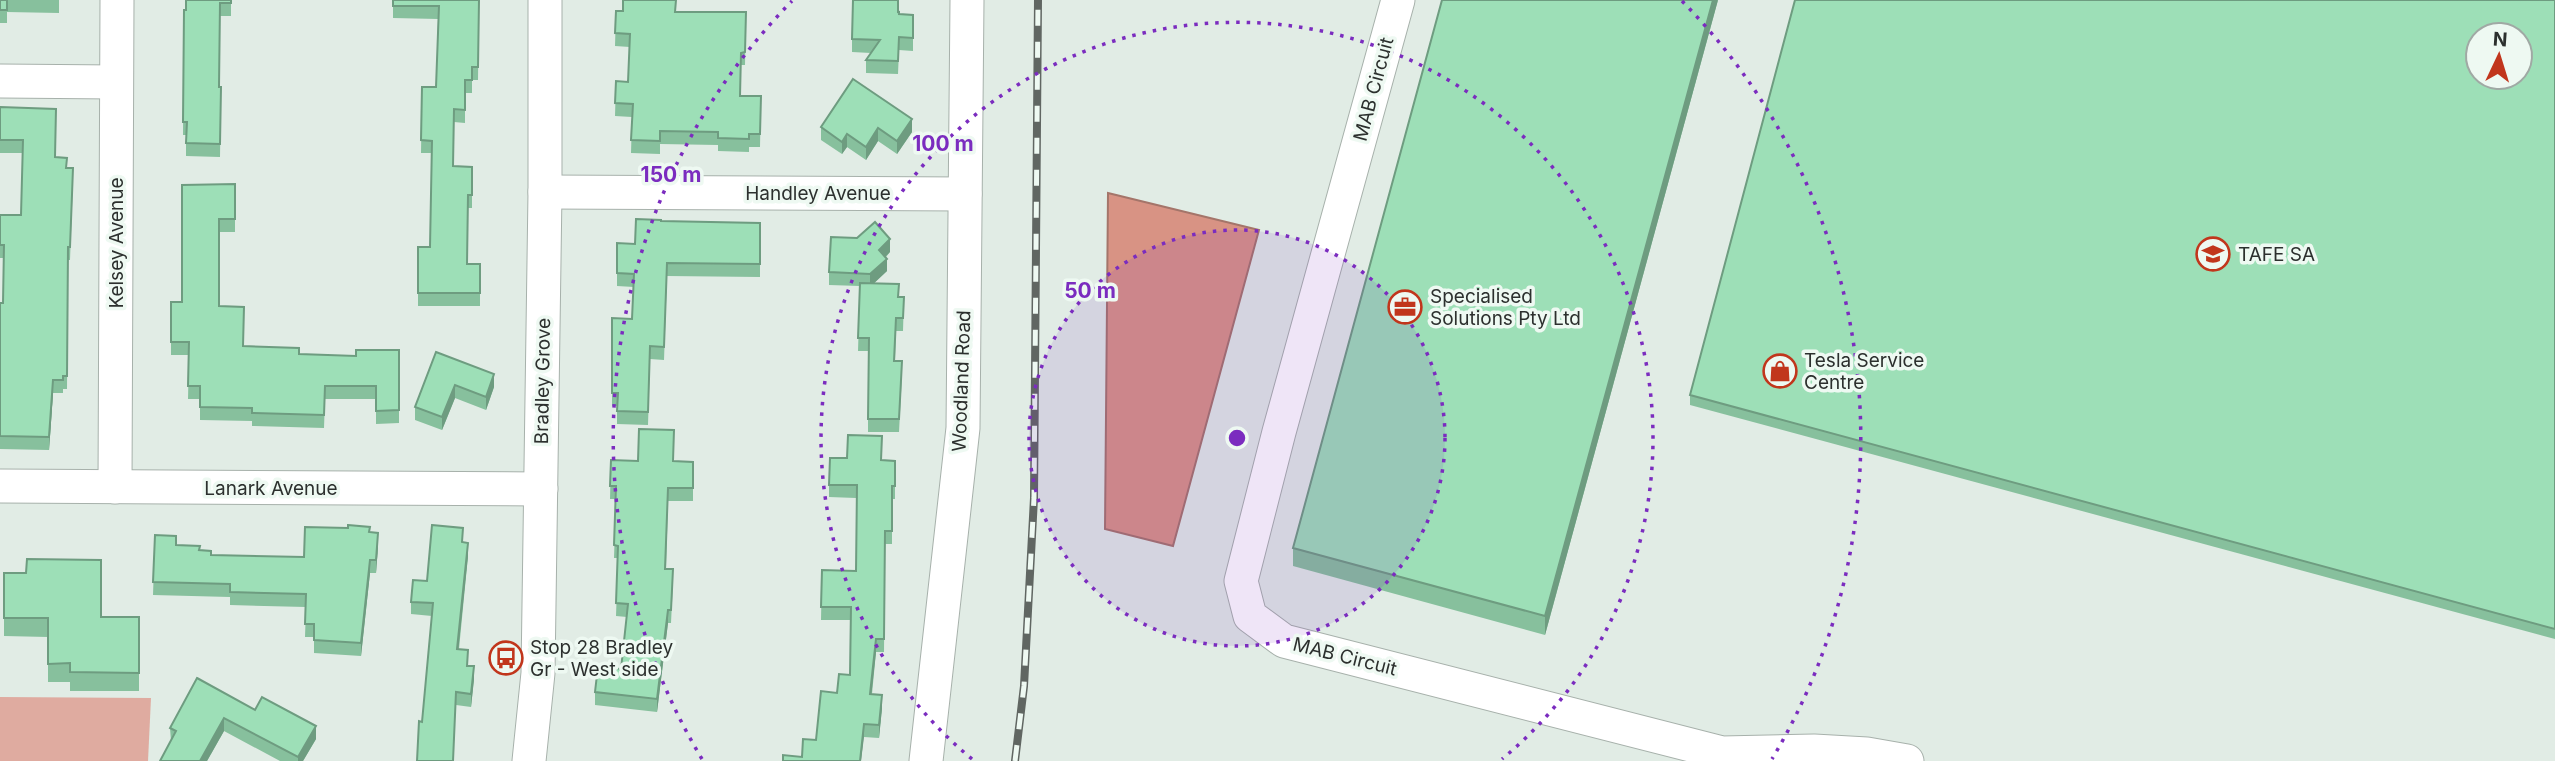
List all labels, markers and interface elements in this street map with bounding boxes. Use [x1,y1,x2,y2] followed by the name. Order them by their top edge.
[2464,21,2534,91] north arrow
[2492,28,2508,52] text: N
[1349,35,1398,143] street label: MAB Circuit
[912,131,974,156] text: 100 m
[641,162,701,187] text: 150 m
[105,177,128,309] street label: Kelsey Avenue
[745,182,891,205] street label: Handley Avenue
[2194,235,2232,273] school or university icon: TAFE SA
[2238,243,2315,266] place label: TAFE SA
[1064,278,1116,303] text: 50 m
[1430,285,1581,330] place label: Specialised Solutions Pty Ltd
[1386,288,1424,326] office icon: Specialised Solutions Pty Ltd
[948,310,975,452] street label: Woodland Road
[530,317,555,445] street label: Bradley Grove
[1804,349,1924,394] place label: Tesla Service Centre
[1761,352,1799,390] shop icon: Tesla Service Centre
[1225,426,1249,450] centre of rings
[204,477,338,500] street label: Lanark Avenue
[1291,632,1399,680] street label: MAB Circuit
[530,636,673,681] place label: Stop 28 Bradley Gr - West side
[487,639,525,677] bus stop icon: Stop 28 Bradley Gr - West side

